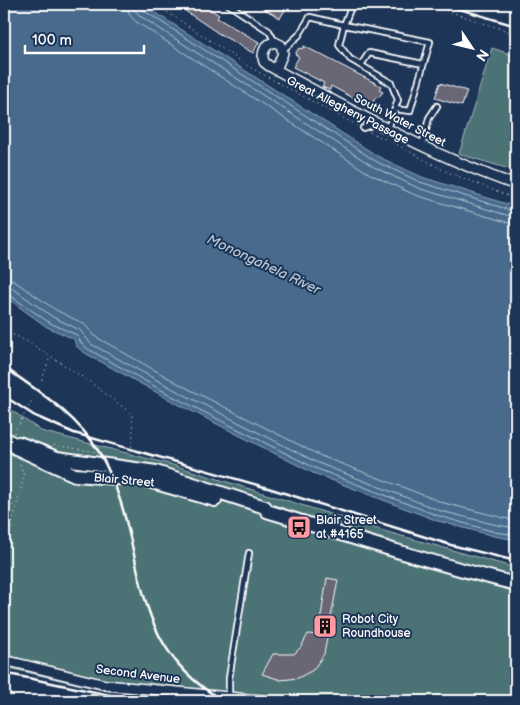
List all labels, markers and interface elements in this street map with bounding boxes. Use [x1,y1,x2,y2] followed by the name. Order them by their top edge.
[25,22,144,54] scale bar
[448,22,498,72] north arrow
[32,31,72,50] text: 100 m
[472,46,492,64] text: N
[284,73,412,148] street label: Great Allegheny Passage
[351,91,449,150] street label: South Water Street
[204,231,324,299] water label: Monongahela River
[93,470,155,491] street label: Blair Street
[316,513,377,542] place label: Blair Street at #4165
[286,514,312,540] bus stop icon: Blair Street at #4165
[342,612,411,641] place label: Robot City Roundhouse
[312,613,338,639] building icon: Robot City Roundhouse
[95,662,181,687] street label: Second Avenue

